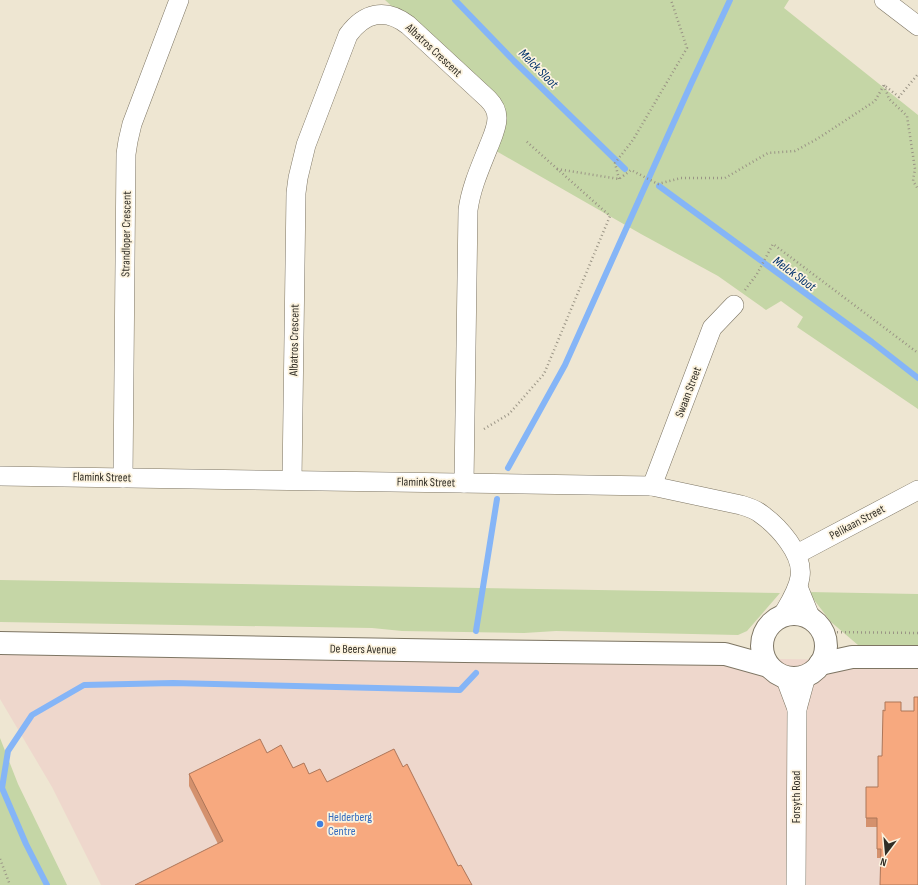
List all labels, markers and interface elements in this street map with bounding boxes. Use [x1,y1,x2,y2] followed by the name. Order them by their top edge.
[402,20,465,81] street label: Albatros Crescent
[515,46,562,93] water label: Melck Sloot
[118,191,135,277] street label: Strandloper Crescent
[770,253,820,295] water label: Melck Sloot
[286,304,303,377] street label: Albatros Crescent
[672,364,705,420] street label: Swaan Street
[73,469,132,486] street label: Flamink Street
[397,474,456,491] street label: Flamink Street
[827,501,888,543] street label: Pelikaan Street
[330,641,397,658] street label: De Beers Avenue
[789,771,804,823] street label: Forsyth Road
[328,810,372,839] place label: Helderberg Centre
[315,819,325,829] marker: Helderberg Centre
[866,833,906,873] north arrow
[879,855,888,869] text: N

